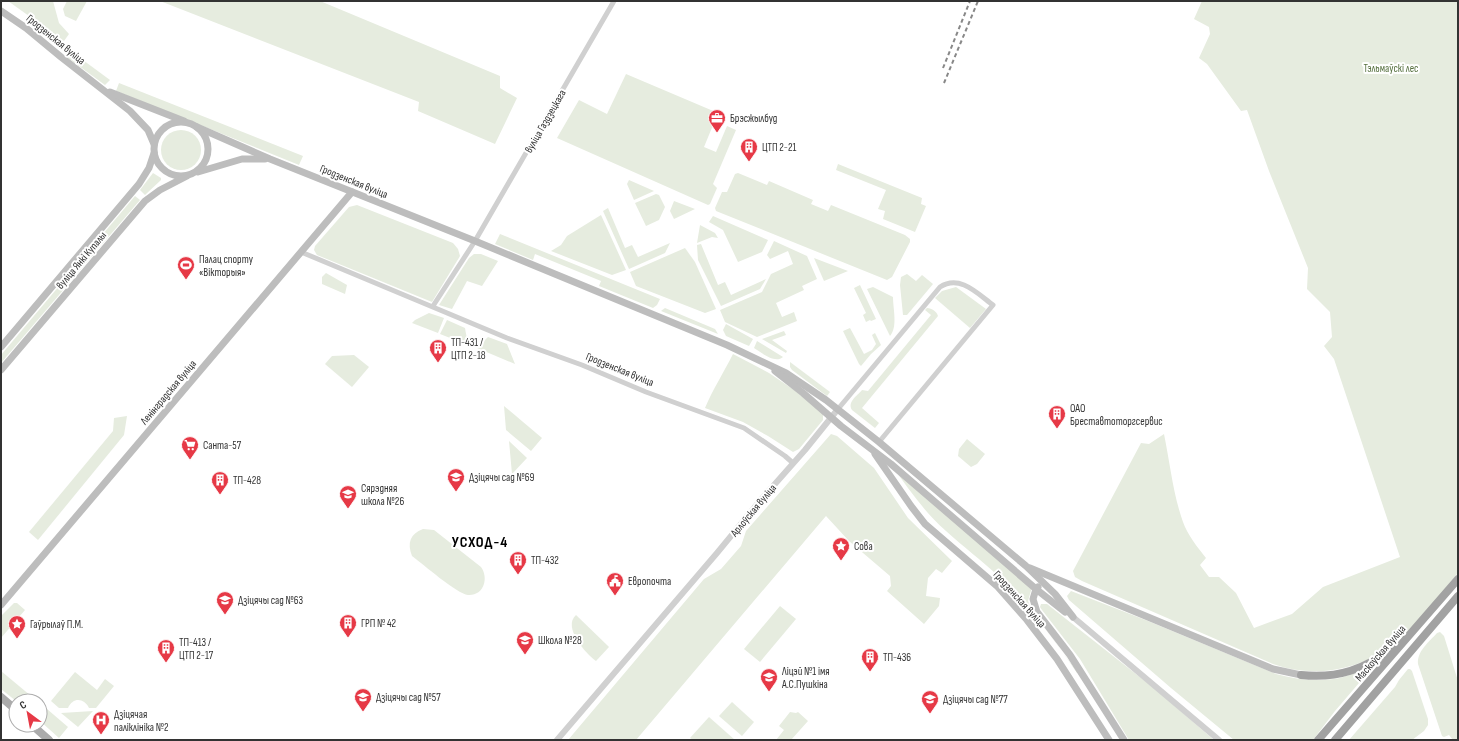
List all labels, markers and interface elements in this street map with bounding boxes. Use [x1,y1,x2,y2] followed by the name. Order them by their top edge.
[24,12,88,67] street label: Гродзенская вуліца
[1363,62,1419,75] park label: Тэльмаўскі лес
[522,87,569,155] street label: вуліца Газдзецкага
[707,108,727,133] office icon: Брэсжылбуд
[730,112,777,125] place label: Брэсжылбуд
[739,137,759,162] building icon: ЦТП 2-21
[762,141,796,154] place label: ЦТП 2-21
[318,162,390,201] street label: Гродзенская вуліца
[54,229,109,292] street label: вуліца Янкі Купалы
[199,253,254,279] place label: Палац спорту «Вікторыя»
[176,255,196,280] sports icon: Палац спорту «Вікторыя»
[451,336,486,362] place label: ТП-431 / ЦТП 2-18
[428,338,448,363] building icon: ТП-431 / ЦТП 2-18
[584,350,656,389] street label: Гродзенская вуліца
[137,357,199,428] street label: Ленінградская вуліца
[1070,402,1163,428] place label: ОАО Бреставтоторгсервис
[1047,404,1067,429] building icon: ОАО Бреставтоторгсервис
[180,435,200,460] supermarket icon: Санта-57
[203,439,242,452] place label: Санта-57
[446,467,466,492] school or university icon: Дзіцячы сад №69
[210,470,230,495] building icon: ТП-428
[469,471,535,484] place label: Дзіцячы сад №69
[233,474,261,487] place label: ТП-428
[727,481,779,540] street label: Арлоўская вуліца
[361,482,404,508] place label: Сярэдняя школа №26
[338,484,358,509] school or university icon: Сярэдняя школа №26
[452,533,508,552] district label: УСХОД-4
[831,536,851,561] place icon: Сова
[854,540,873,553] place label: Сова
[508,550,528,575] building icon: ТП-432
[531,554,559,567] place label: ТП-432
[991,568,1049,631] street label: Гродзенская вуліца
[605,571,625,596] public building icon: Европочта
[628,575,671,588] place label: Европочта
[215,590,235,615] school or university icon: Дзіцячы сад №63
[238,594,304,607] place label: Дзіцячы сад №63
[338,613,358,638] building icon: ГРП № 42
[7,614,27,639] place icon: Гаўрылаў П.М.
[361,617,397,630] place label: ГРП № 42
[30,618,83,631] place label: Гаўрылаў П.М.
[1352,623,1408,684] street label: Маскоўская вуліца
[515,630,535,655] school or university icon: Школа №28
[538,634,582,647] place label: Школа №28
[179,636,214,662] place label: ТП-413 / ЦТП 2-17
[156,638,176,663] building icon: ТП-413 / ЦТП 2-17
[860,647,880,672] building icon: ТП-436
[883,651,911,664] place label: ТП-436
[781,665,830,691] place label: Ліцэй №1 імя А.С.Пушкіна
[759,667,779,692] school or university icon: Ліцэй №1 імя А.С.Пушкіна
[353,687,373,712] school or university icon: Дзіцячы сад №57
[920,689,940,714] school or university icon: Дзіцячы сад №77
[376,691,441,704] place label: Дзіцячы сад №57
[8,693,48,733] north arrow
[943,693,1008,706] place label: Дзіцячы сад №77
[17,698,29,712] text: С
[114,708,169,734] place label: Дзіцячая паліклініка №2
[91,710,111,735] hospital icon: Дзіцячая паліклініка №2

